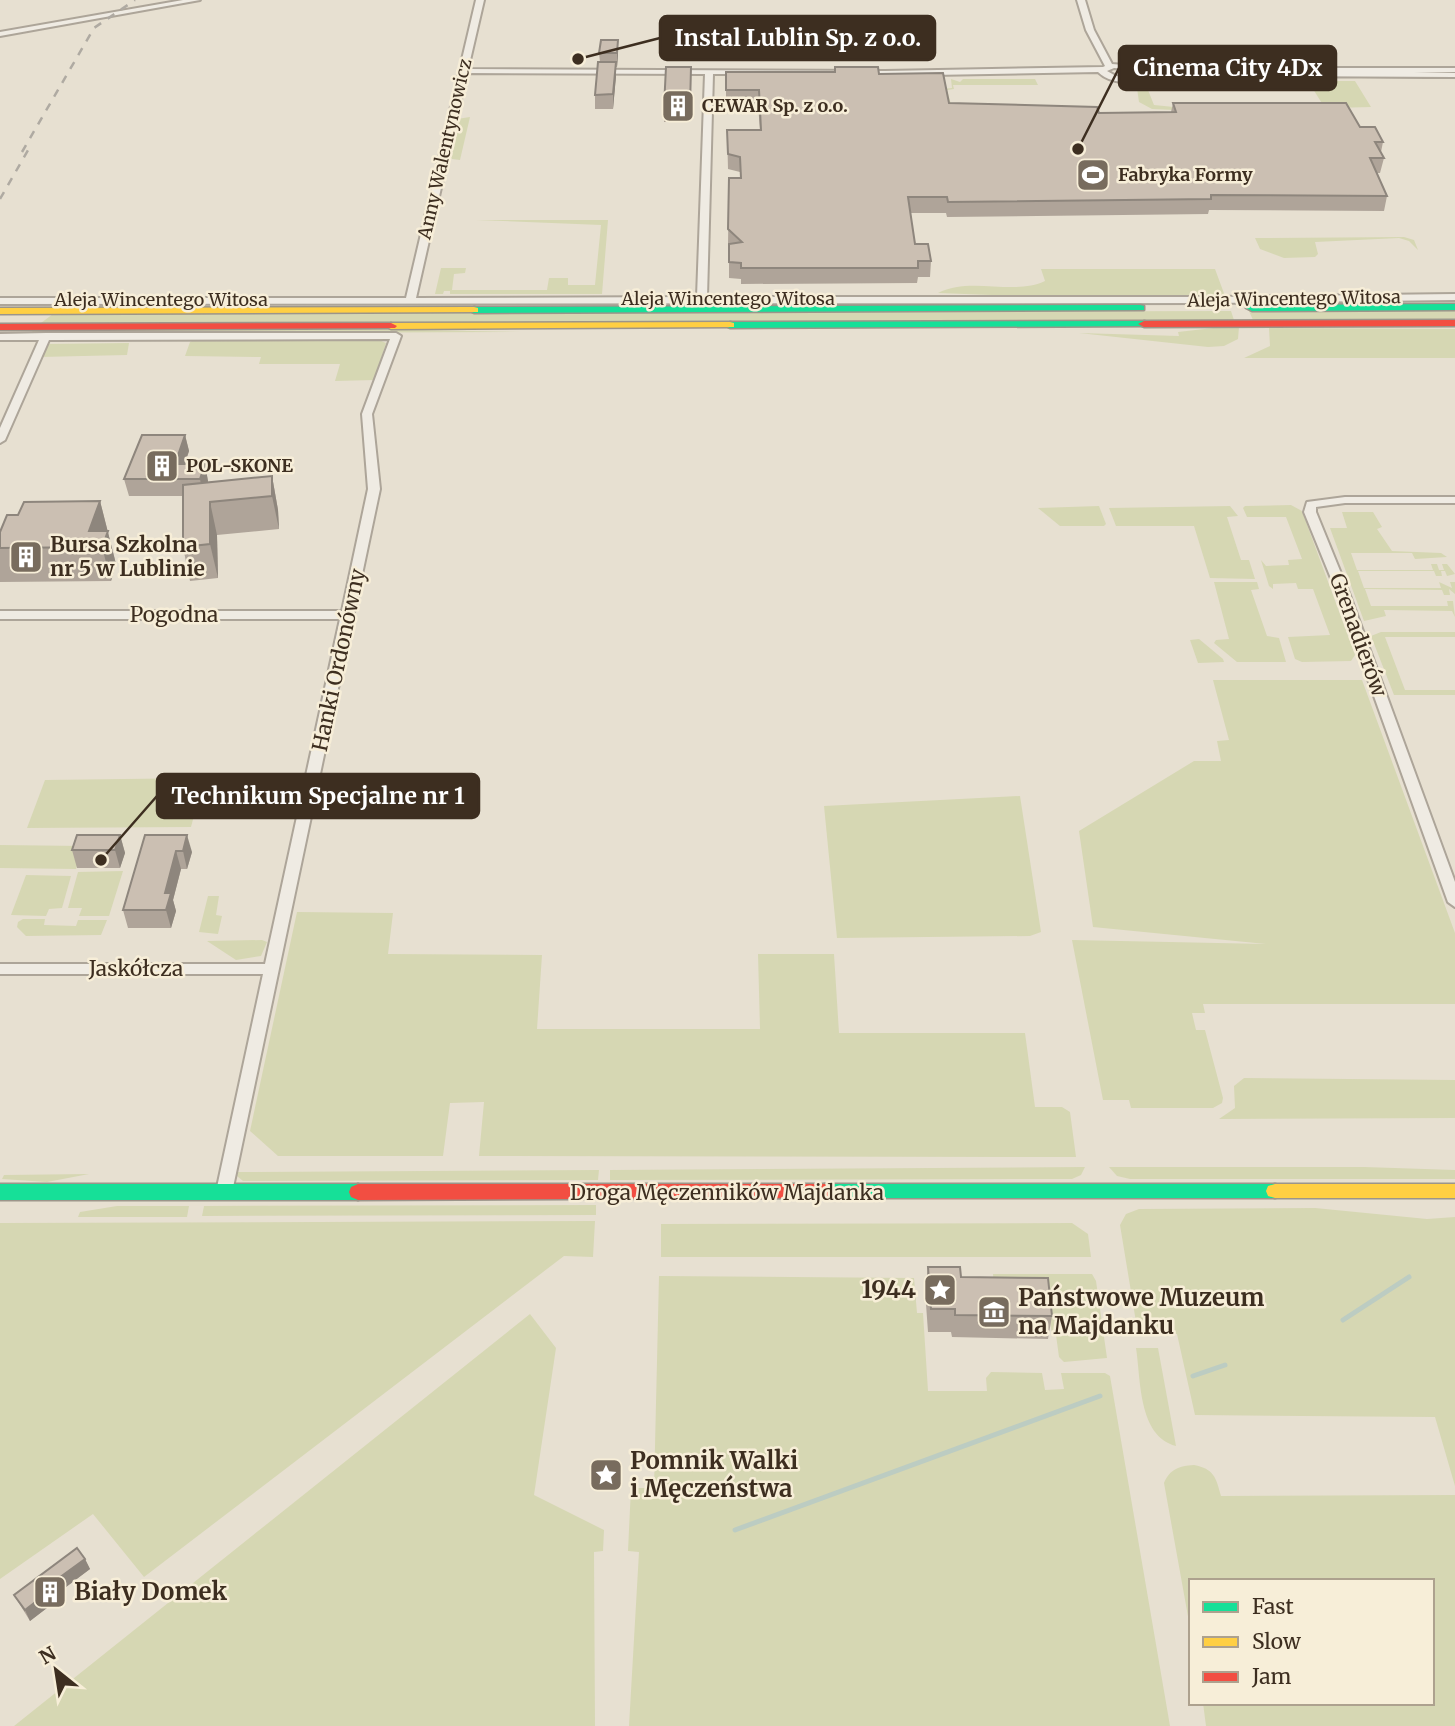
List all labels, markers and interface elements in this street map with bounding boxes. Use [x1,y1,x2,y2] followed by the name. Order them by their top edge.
[660,16,935,60] callout: Instal Lublin Sp. z o.o.
[675,23,921,52] text: Instal Lublin Sp. z o.o.
[1119,46,1336,90] callout: Cinema City 4Dx
[1134,53,1322,82] text: Cinema City 4Dx
[412,56,477,242] street label: Anny Walentynowicz
[659,87,697,125] building icon: CEWAR Sp. z o.o.
[702,94,848,117] place label: CEWAR Sp. z o.o.
[1074,156,1112,194] sports icon: Fabryka Formy
[1118,163,1253,186] place label: Fabryka Formy
[1186,285,1401,312] street label: Aleja Wincentego Witosa
[620,287,835,310] street label: Aleja Wincentego Witosa
[53,288,268,311] street label: Aleja Wincentego Witosa
[143,447,181,485] building icon: POL-SKONE
[186,454,293,477] place label: POL-SKONE
[50,531,205,582] place label: Bursa Szkolna nr 5 w Lublinie
[7,538,45,576] building icon: Bursa Szkolna nr 5 w Lublinie
[306,565,371,754] street label: Hanki Ordonówny
[1324,569,1393,700] street label: Grenadierów
[130,601,218,628] street label: Pogodna
[157,774,479,818] callout: Technikum Specjalne nr 1
[171,781,465,810] text: Technikum Specjalne nr 1
[88,955,183,982] street label: Jaskółcza
[570,1179,884,1206] street label: Droga Męczenników Majdanka
[921,1271,959,1309] place icon: 1944
[861,1274,916,1305] place label: 1944
[1018,1282,1264,1341] place label: Państwowe Muzeum na Majdanku
[975,1293,1013,1331] museum icon: Państwowe Muzeum na Majdanku
[630,1445,798,1504] place label: Pomnik Walki i Męczeństwa
[587,1456,625,1494] place icon: Pomnik Walki i Męczeństwa
[31,1573,69,1611] building icon: Biały Domek
[74,1576,227,1607] place label: Biały Domek
[1189,1579,1434,1705] legend
[1252,1593,1294,1620] text: Fast
[1252,1628,1301,1655] text: Slow
[21,1635,91,1705] north arrow
[35,1641,60,1669] text: N
[1251,1663,1291,1690] text: Jam

